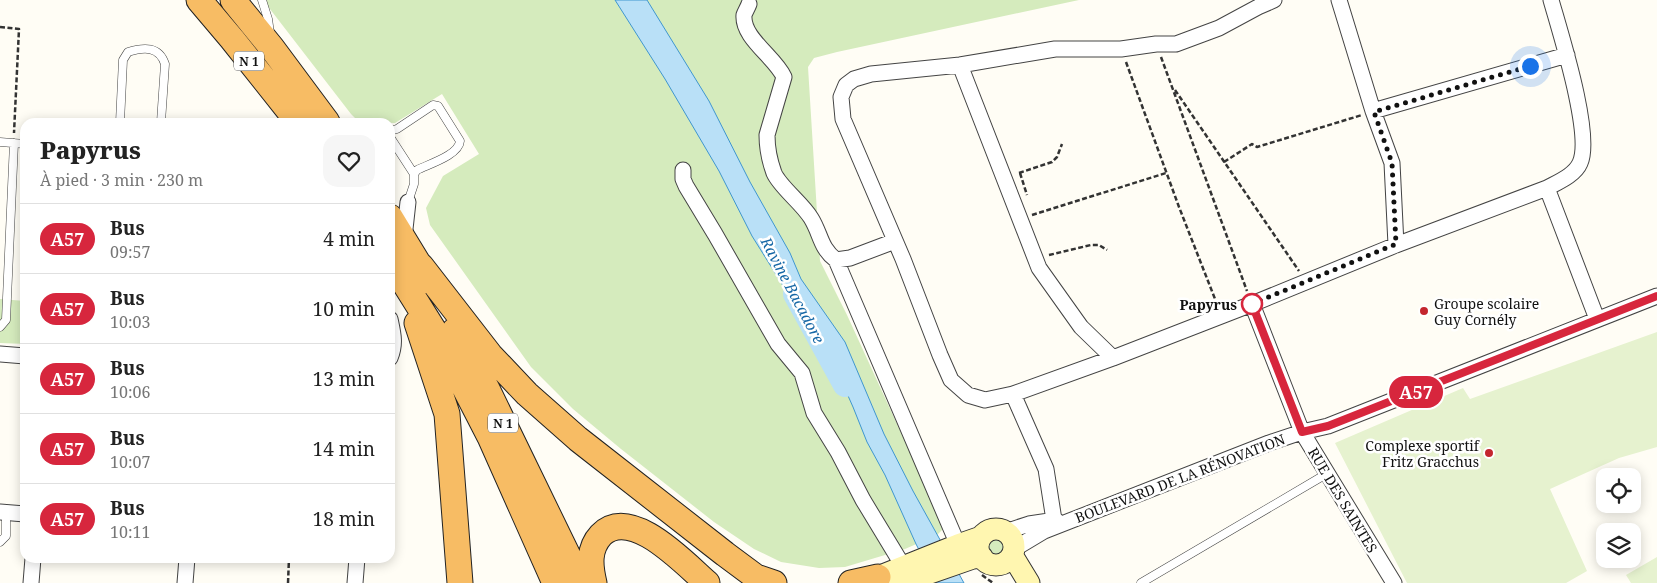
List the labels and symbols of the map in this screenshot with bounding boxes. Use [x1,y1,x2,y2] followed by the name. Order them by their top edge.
[234,51,264,70] road number: N 1
[1518,54,1543,79] your location
[756,233,830,347] water label: Ravine Bacadore
[1241,293,1263,315] marker: Papyrus
[1434,294,1539,329] place label: Groupe scolaire Guy Cornély
[1179,295,1237,314] place label: Papyrus
[1418,305,1430,317] marker: Groupe scolaire Guy Cornély
[1387,376,1445,408] line badge: A57
[488,413,518,432] road number: N 1
[1072,429,1288,527] street label: BOULEVARD DE LA RÉNOVATION
[1365,436,1481,471] place label: Complexe sportif Fritz Gracchus
[1304,444,1382,556] street label: RUE DES SAINTES
[1483,447,1495,459] marker: Complexe sportif Fritz Gracchus

